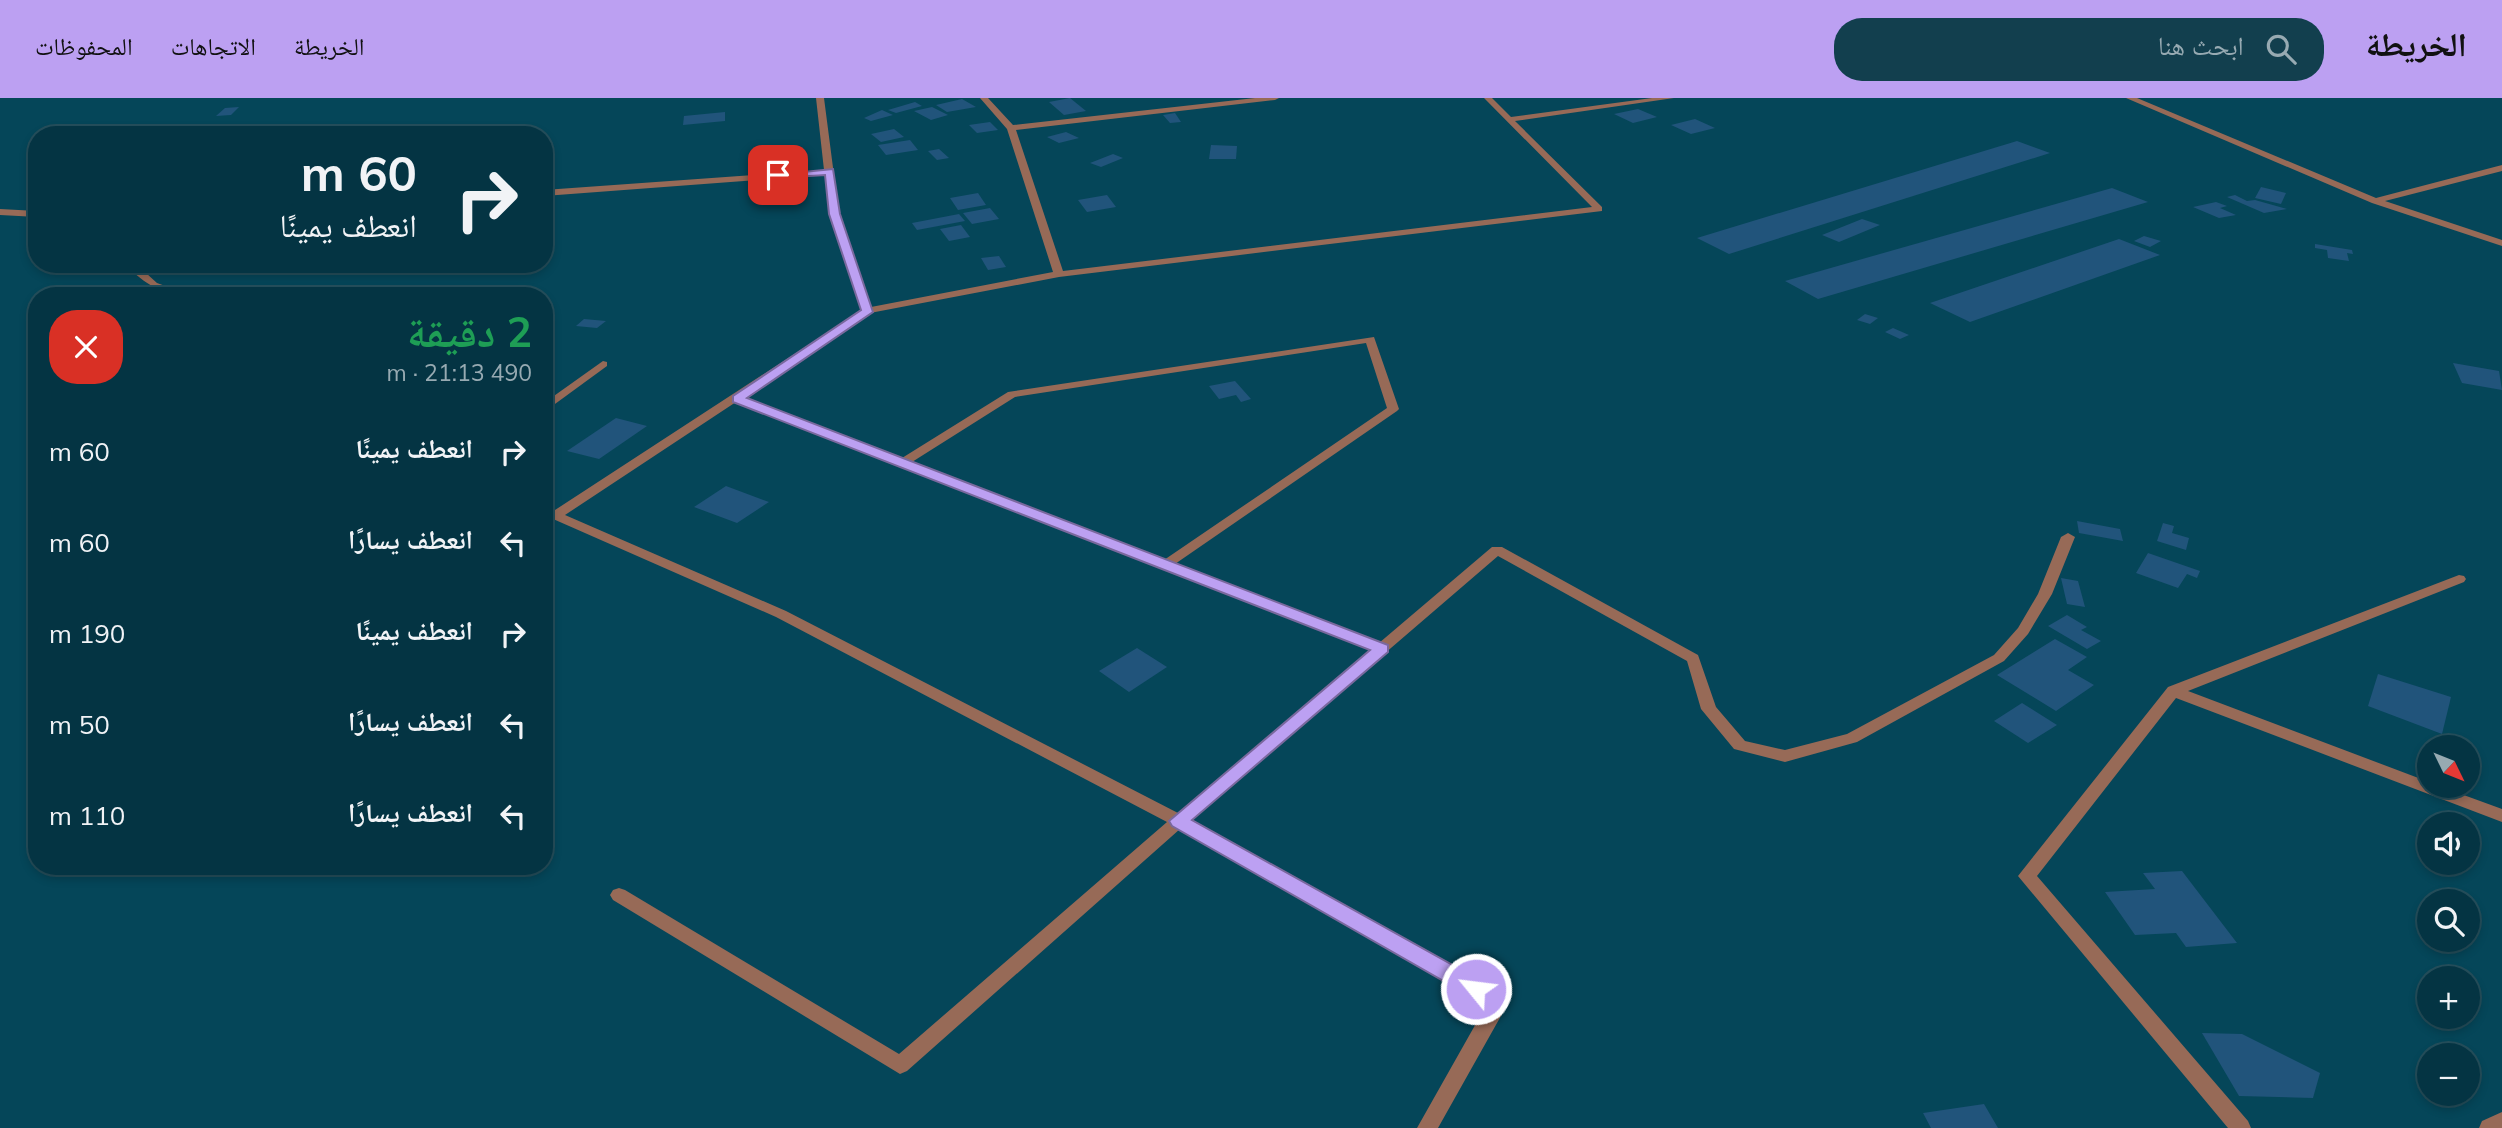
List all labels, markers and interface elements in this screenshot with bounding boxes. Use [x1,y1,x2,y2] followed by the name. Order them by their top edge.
[1834,18,2324,81] search box
[2366,23,2467,64] text: الخريطة
[2158,29,2244,62] text: ابحث هنا
[2262,30,2300,68] icon: search
[35,31,133,61] text: المحفوظات
[171,31,256,61] text: الاتجاهات
[294,31,365,61] text: الخريطة
[301,142,417,203] text: 60 m
[748,145,808,205] pin
[441,154,532,245] icon: right
[759,156,797,194] icon: arrive
[280,205,417,245] text: انعطف يمينًا
[407,305,532,358] text: 2 دقيقة
[49,310,123,384] button: close
[387,358,532,387] text: 490 m · 21:13
[356,432,473,465] text: انعطف يمينًا
[494,433,532,471] icon: right
[49,435,110,468] text: 60 m
[348,523,473,556] text: انعطف يسارًا
[494,524,532,562] icon: left
[49,526,110,559] text: 60 m
[356,614,473,647] text: انعطف يمينًا
[494,615,532,653] icon: right
[49,617,125,650] text: 190 m
[348,705,473,738] text: انعطف يسارًا
[494,706,532,744] icon: left
[49,708,110,741] text: 50 m
[2417,735,2480,798] north arrow
[2417,735,2480,1106] map controls
[348,796,473,829] text: انعطف يسارًا
[494,797,532,835] icon: left
[49,799,125,832] text: 110 m
[2417,812,2480,875] button: sound
[2417,889,2480,952] button: search
[1439,952,1513,1026] position arrow
[2417,966,2480,1029] button: +
[2417,1043,2480,1106] button: −

